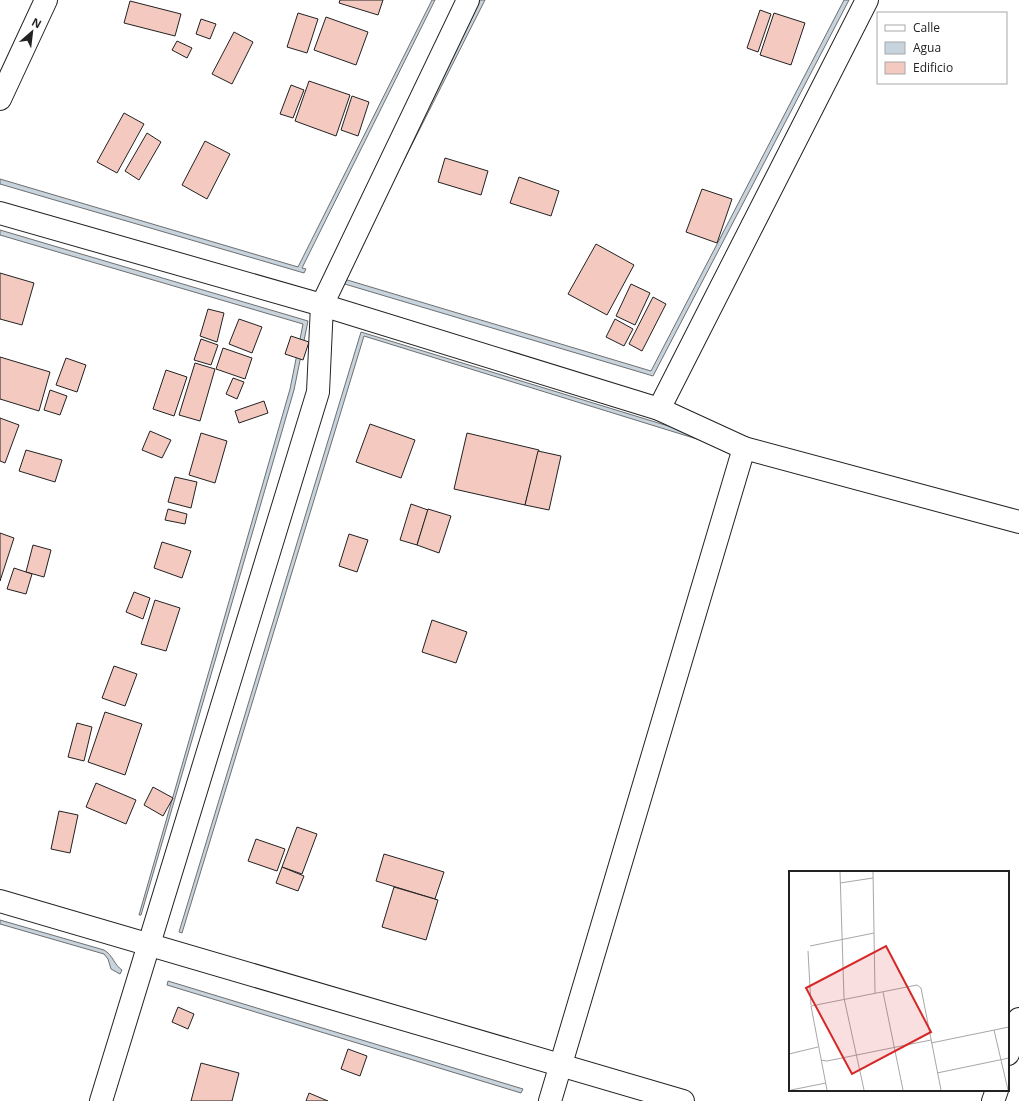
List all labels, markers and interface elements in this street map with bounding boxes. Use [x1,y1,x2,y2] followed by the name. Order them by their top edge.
[12,12,52,52] north arrow
[877,12,1007,84] legend
[29,14,44,31] text: N
[913,19,940,36] text: Calle
[913,39,941,56] text: Agua
[913,59,953,76] text: Edificio
[789,871,1009,1091] inset map

